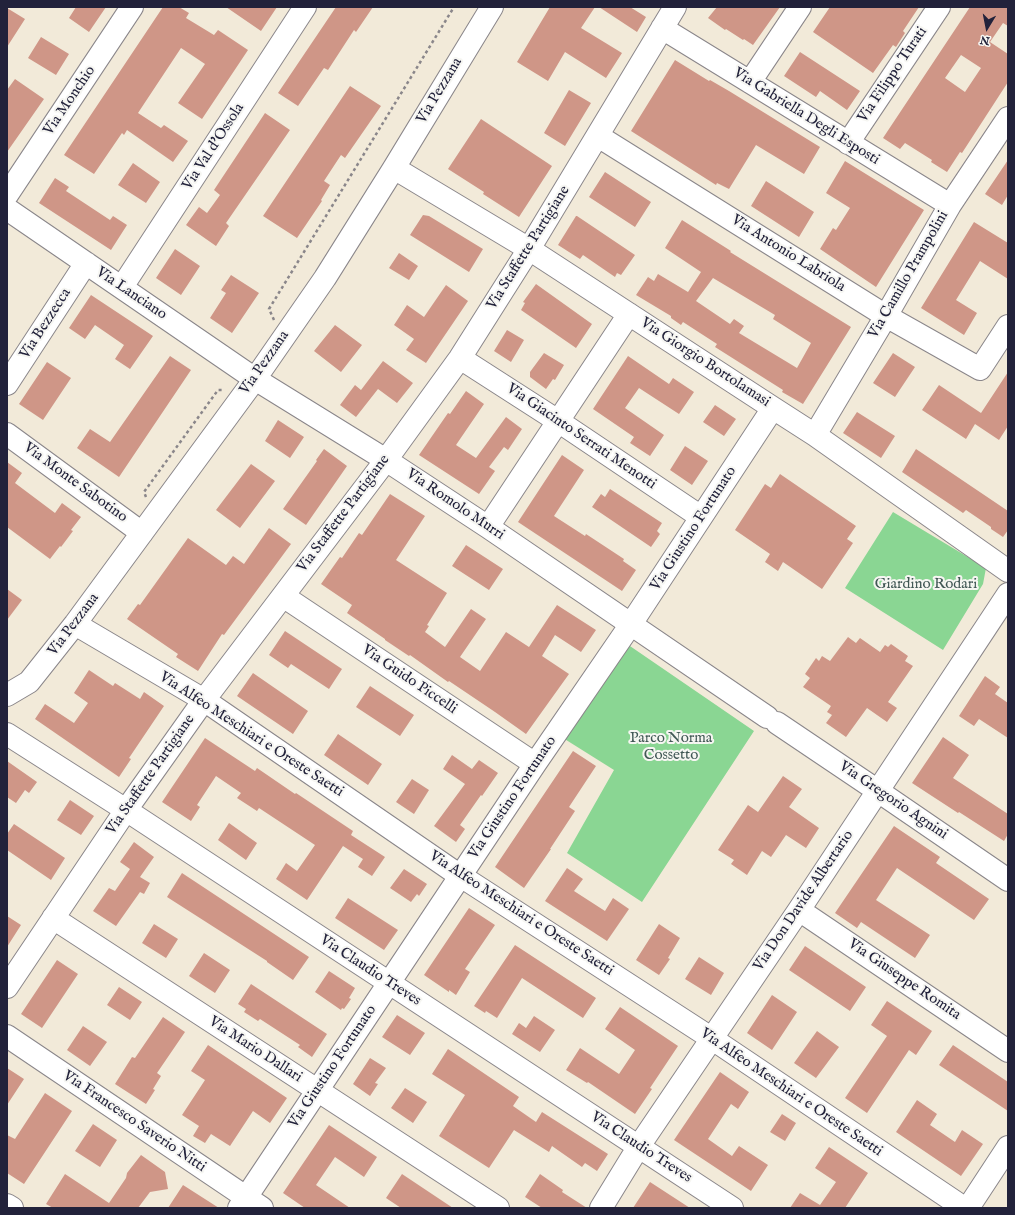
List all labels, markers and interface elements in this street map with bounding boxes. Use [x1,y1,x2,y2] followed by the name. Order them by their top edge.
[967,8,1007,48] north arrow
[854,24,932,126] street label: Via Filippo Turati
[979,32,991,48] text: N
[413,55,467,127] street label: Via Pezzana
[40,63,100,139] street label: Via Monchio
[730,65,882,169] street label: Via Gabriella Degli Esposti
[179,100,249,194] street label: Via Val d'Ossola
[484,183,574,313] street label: Via Staffette Partigiane
[865,208,953,342] street label: Via Camillo Prampolini
[728,212,848,296] street label: Via Antonio Labriola
[92,264,170,324] street label: Via Lanciano
[17,285,75,363] street label: Via Bezzecca
[637,314,773,412] street label: Via Giorgio Bortolamasi
[236,328,294,398] street label: Via Pezzana
[503,380,659,494] street label: Via Giacinto Serrati Menotti
[19,439,131,527] street label: Via Monte Sabotino
[294,452,394,576] street label: Via Staffette Partigiane
[647,463,741,595] street label: Via Giustino Fortunato
[402,465,508,545] street label: Via Romolo Murri
[875,576,977,594] park label: Giardino Rodari
[45,590,103,660] street label: Via Pezzana
[358,641,460,719] street label: Via Guido Piccelli
[155,669,347,801] street label: Via Alfeo Meschiari e Oreste Saetti
[103,712,199,838] street label: Via Staffette Partigiane
[630,730,712,765] park label: Parco Norma Cossetto
[465,733,561,863] street label: Via Giustino Fortunato
[835,758,951,844] street label: Via Gregorio Agnini
[750,827,858,975] street label: Via Don Davide Albertario
[425,848,617,980] street label: Via Alfeo Meschiari e Oreste Saetti
[316,932,424,1010] street label: Via Claudio Treves
[844,936,964,1024] street label: Via Giuseppe Romita
[285,1002,381,1132] street label: Via Giustino Fortunato
[205,1013,305,1087] street label: Via Mario Dallari
[696,1025,886,1161] street label: Via Alfeo Meschiari e Oreste Saetti
[59,1067,209,1177] street label: Via Francesco Saverio Nitti
[587,1109,695,1187] street label: Via Claudio Treves

